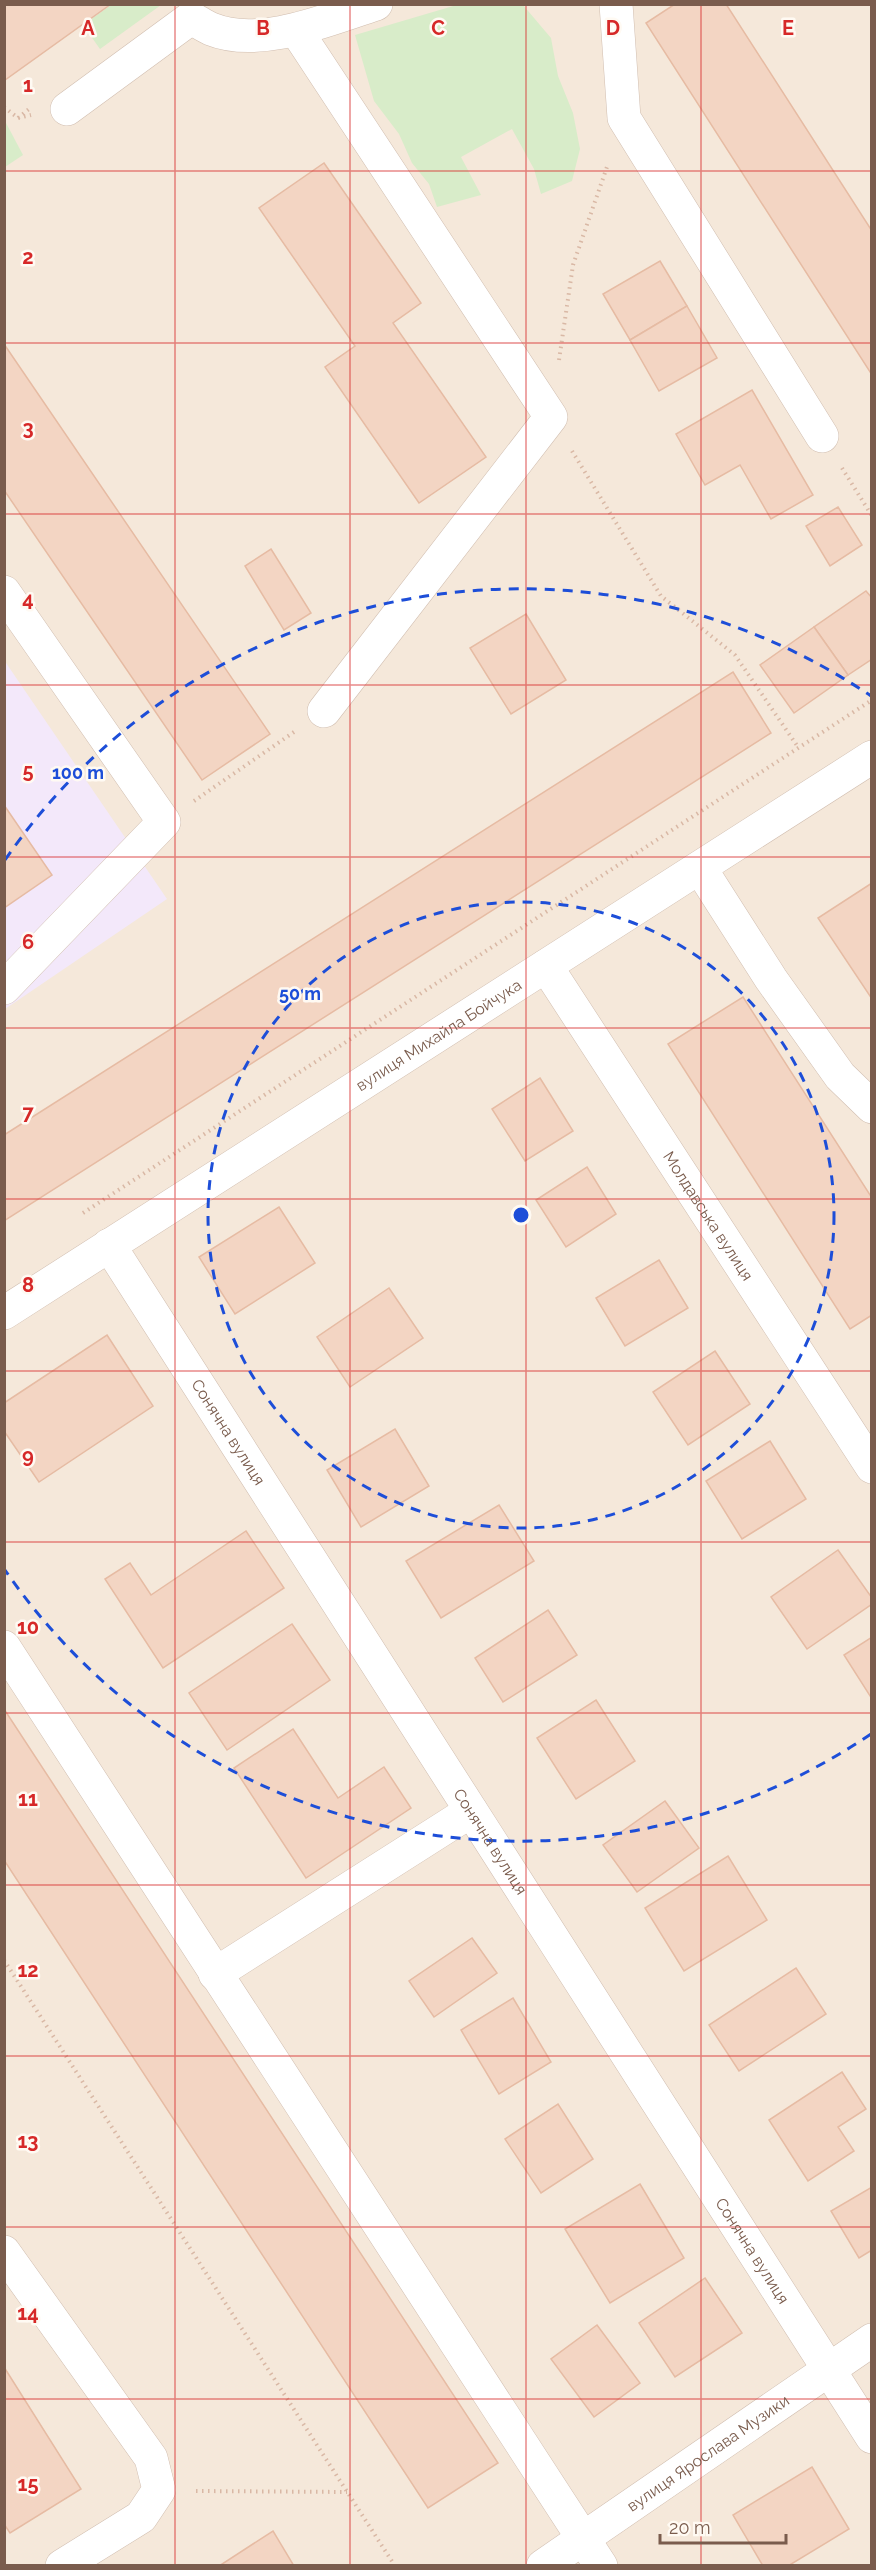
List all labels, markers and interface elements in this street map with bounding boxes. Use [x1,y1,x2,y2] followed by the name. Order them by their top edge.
[81,16,95,40] text: A
[256,16,270,40] text: B
[431,16,445,40] text: C
[606,16,620,40] text: D
[782,16,794,40] text: E
[23,73,33,97] text: 1
[22,245,34,269] text: 2
[22,416,34,440] text: 3
[22,587,34,611] text: 4
[22,759,34,783] text: 5
[52,762,104,783] text: 100 m
[22,930,34,954] text: 6
[352,975,525,1095] street label: вулиця Михайла Бойчука
[279,983,321,1004] text: 50 m
[22,1101,34,1125] text: 7
[660,1148,757,1284] street label: Молдавська вулиця
[511,1205,531,1225] centre of rings
[22,1273,34,1297] text: 8
[188,1375,270,1488] street label: Сонячна вулиця
[22,1444,34,1468] text: 9
[17,1615,39,1639] text: 10
[450,1785,532,1898] street label: Сонячна вулиця
[18,1787,38,1811] text: 11
[17,1958,39,1982] text: 12
[17,2129,39,2153] text: 13
[712,2194,794,2307] street label: Сонячна вулиця
[17,2301,39,2325] text: 14
[623,2390,793,2515] street label: вулиця Ярослава Музики
[18,2472,38,2496] text: 15
[660,2507,786,2545] scale bar
[669,2517,711,2538] text: 20 m

